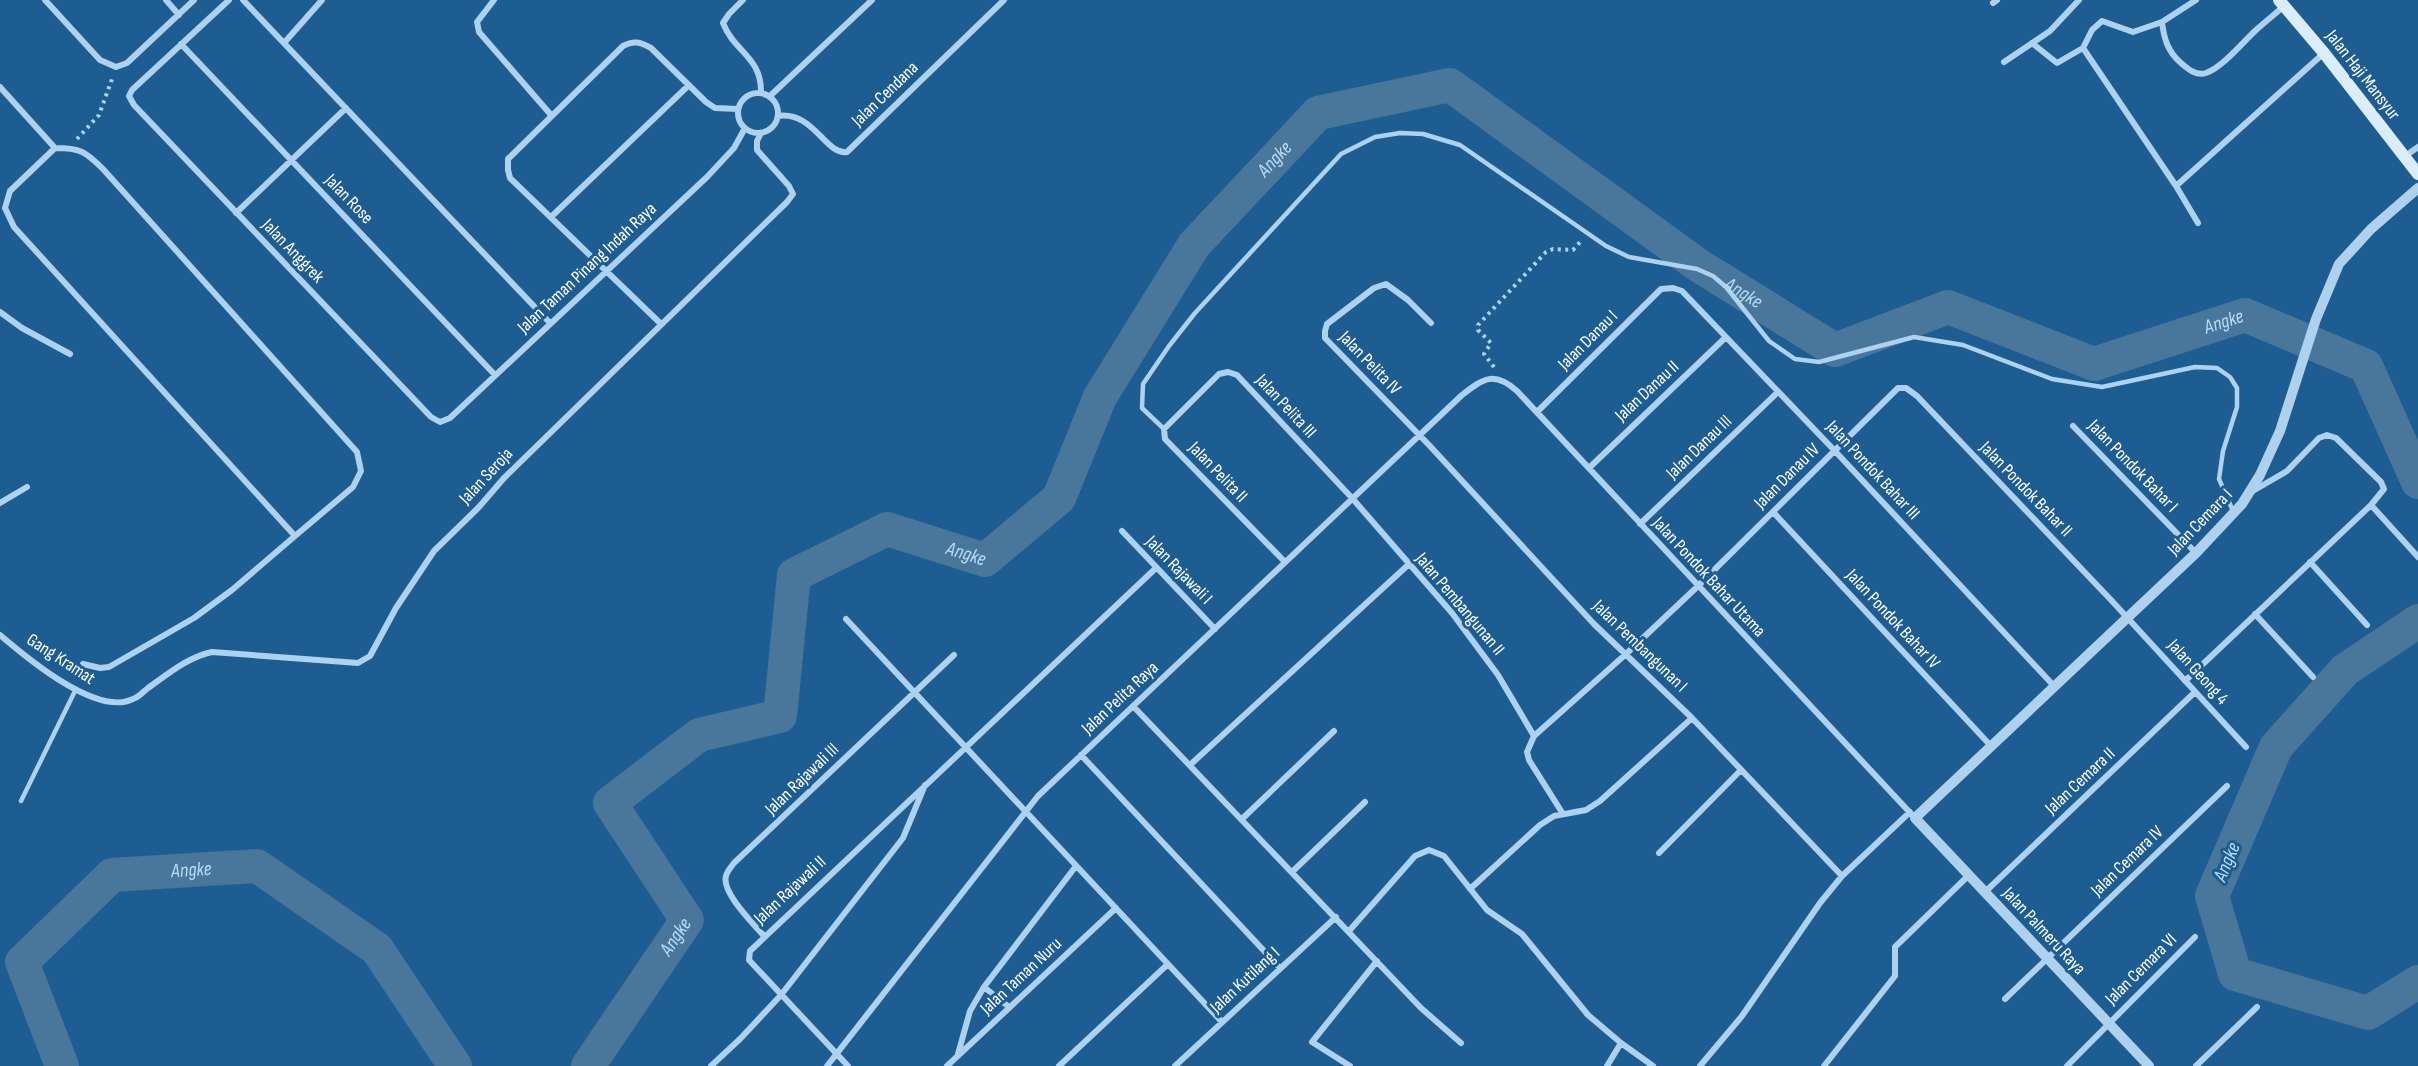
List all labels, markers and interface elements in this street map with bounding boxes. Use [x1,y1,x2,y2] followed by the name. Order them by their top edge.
[2321,25,2405,124] street label: Jalan Haji Mansyur
[847,57,923,131] street label: Jalan Cendana
[1251,136,1297,183] water label: Angke
[320,169,378,228] street label: Jalan Rose
[513,198,661,338] street label: Jalan Taman Pinang Indah Raya
[257,214,329,287] street label: Jalan Anggrek
[1719,272,1767,314] water label: Angke
[2200,304,2247,340] water label: Angke
[1553,306,1622,375] street label: Jalan Danau I
[1334,326,1405,399] street label: Jalan Pelita IV
[1610,356,1683,426] street label: Jalan Danau II
[1251,369,1321,442] street label: Jalan Pelita III
[1661,411,1736,484] street label: Jalan Danau III
[1821,415,1924,524] street label: Jalan Pondok Bahar III
[2083,415,2182,517] street label: Jalan Pondok Bahar I
[1975,436,2077,541] street label: Jalan Pondok Bahar II
[1183,437,1252,507] street label: Jalan Pelita II
[1749,439,1824,514] street label: Jalan Danau IV
[454,444,517,509] street label: Jalan Seroja
[2163,484,2237,560] street label: Jalan Cemara I
[1647,512,1770,641] street label: Jalan Pondok Bahar Utama
[1141,531,1217,609] street label: Jalan Rajawali I
[942,536,989,572] water label: Angke
[1410,548,1509,659] street label: Jalan Pembangunan II
[1841,564,1944,673] street label: Jalan Pondok Bahar IV
[1588,595,1692,696] street label: Jalan Pembangunan I
[23,629,100,689] street label: Gang Kramat
[2163,634,2233,709] street label: Jalan Geong 4
[1077,657,1163,739] street label: Jalan Pelita Raya
[760,739,843,820] street label: Jalan Rajawali III
[2040,743,2119,819] street label: Jalan Cemara II
[2086,821,2167,901] street label: Jalan Cemara IV
[2208,839,2246,886] water label: Angke
[749,851,830,929] street label: Jalan Rajawali II
[169,857,212,883] water label: Angke
[1997,882,2090,979] street label: Jalan Palmeru Raya
[654,913,697,961] water label: Angke
[2100,929,2181,1010] street label: Jalan Cemara VI
[975,933,1066,1019] street label: Jalan Taman Nuru
[1205,943,1284,1018] street label: Jalan Kutilang I

